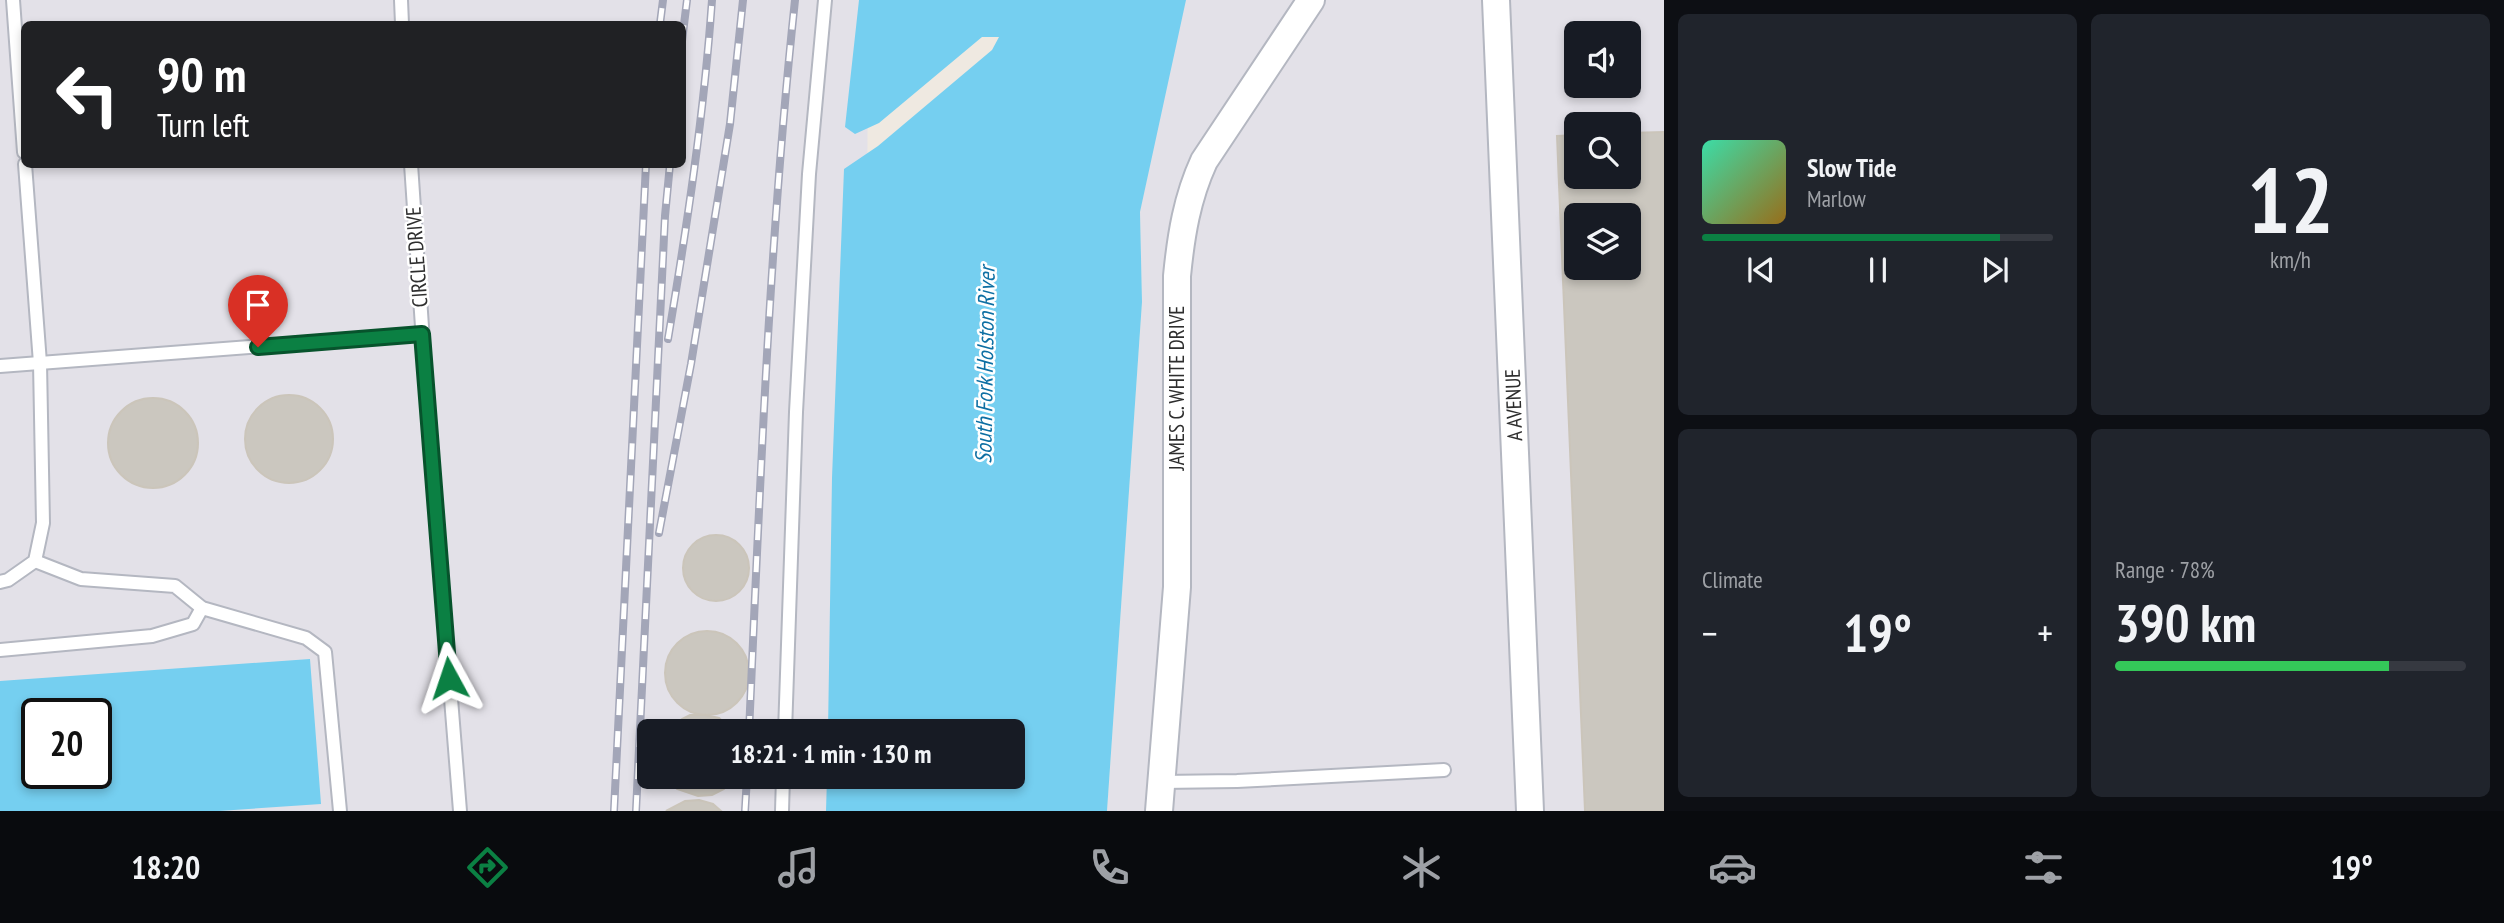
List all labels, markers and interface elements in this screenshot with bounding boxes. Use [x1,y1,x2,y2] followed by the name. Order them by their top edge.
[1564,21,1641,280] map controls
[1564,21,1641,98] button: sound
[157,42,246,106] text: 90 m
[42,49,133,140] icon: left
[157,104,249,146] text: Turn left
[1564,112,1641,189] button: search
[2247,140,2334,258] text: 12
[1807,151,1897,184] text: Slow Tide
[1807,184,1866,213] text: Marlow
[1564,203,1641,280] button: layers
[400,206,433,308] street label: CIRCLE DRIVE
[2270,245,2311,274] text: km/h
[1742,251,1780,289] icon: previous
[1859,251,1897,289] icon: pause
[1976,251,2014,289] icon: next
[968,262,1001,464] water label: South Fork Holston River
[228,275,288,347] pin
[239,286,277,324] icon: arrive
[1163,306,1190,471] street label: JAMES C. WHITE DRIVE
[1499,368,1528,442] street label: A AVENUE
[2115,555,2215,584] text: Range · 78%
[1702,565,1763,594] text: Climate
[2115,589,2256,656] text: 390 km
[1843,599,1912,666] text: 19°
[1702,608,1718,657] text: −
[2037,608,2053,657] text: +
[412,641,486,715] position arrow
[21,698,112,789] speed limit sign: 20
[731,737,931,770] text: 18:21 · 1 min · 130 m
[463,843,512,892] icon: directions
[774,843,823,892] icon: music
[1085,843,1134,892] icon: phone
[1397,843,1446,892] icon: climate
[1708,843,1757,892] icon: car
[2019,843,2068,892] icon: filters
[131,846,200,888] text: 18:20
[2331,846,2373,888] text: 19°

